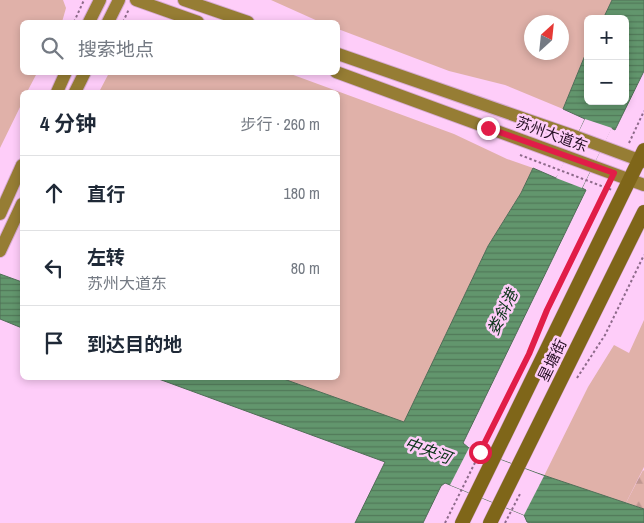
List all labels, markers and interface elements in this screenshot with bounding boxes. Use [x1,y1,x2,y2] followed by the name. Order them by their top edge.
[524,15,569,60] north arrow
[584,15,629,105] map controls
[584,15,629,60] button: +
[20,20,340,75] search box
[38,34,66,62] icon: search
[78,36,154,62] text: 搜索地点
[584,60,629,105] button: −
[40,109,96,138] text: 4 分钟
[513,111,591,157] street label: 苏州大道东
[241,113,320,135] text: 步行 · 260 m
[477,117,500,140] route end
[40,179,68,207] icon: ahead
[87,181,125,207] text: 直行
[284,182,320,204] text: 180 m
[87,244,125,270] text: 左转
[40,254,68,282] icon: left
[291,257,320,279] text: 80 m
[87,272,167,294] text: 苏州大道东
[482,284,523,338] water label: 娄斜港
[40,329,68,357] icon: arrive
[87,331,182,357] text: 到达目的地
[533,335,571,385] street label: 星塘街
[402,431,457,470] water label: 中央河
[469,441,492,464] route start

